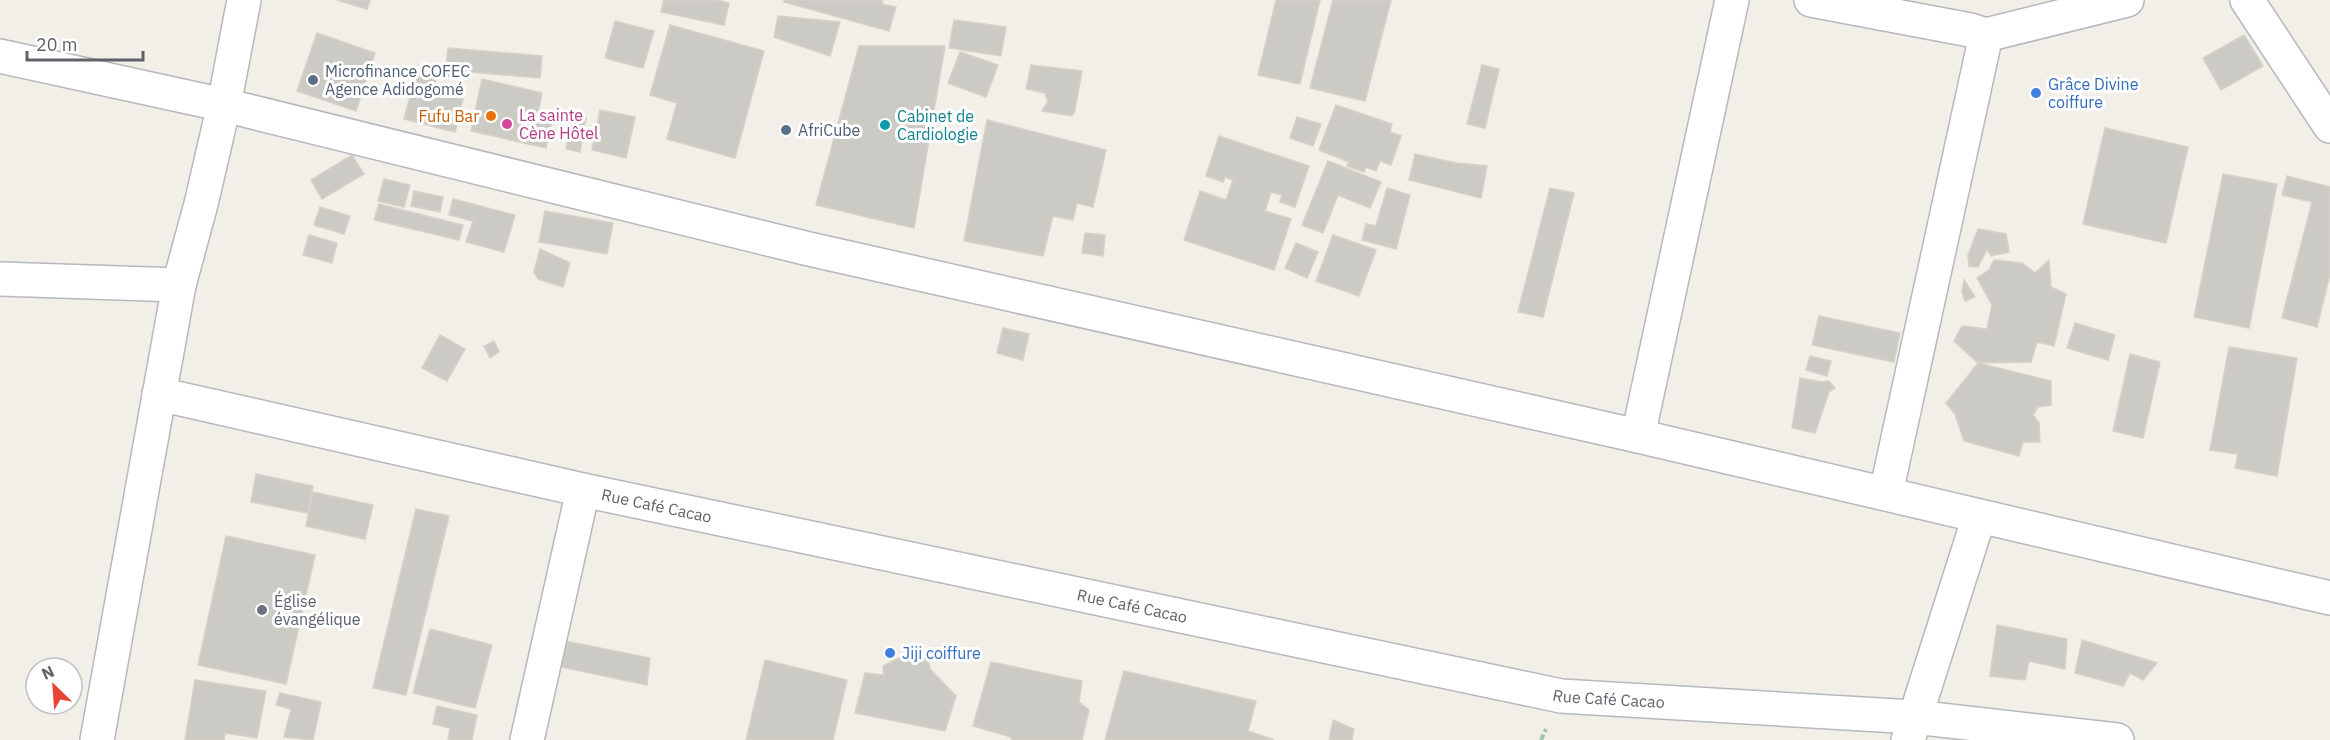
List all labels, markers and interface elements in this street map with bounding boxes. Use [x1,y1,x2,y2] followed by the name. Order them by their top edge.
[27,24,142,62] scale bar
[36,33,78,56] text: 20 m
[325,61,470,99] place label: Microfinance COFEC Agence Adidogomé
[306,73,320,87] marker: Microfinance COFEC Agence Adidogomé
[2048,74,2139,112] place label: Grâce Divine coiffure
[2029,86,2043,100] marker: Grâce Divine coiffure
[519,105,598,143] place label: La sainte Cène Hôtel
[418,106,479,126] place label: Fufu Bar
[897,106,978,144] place label: Cabinet de Cardiologie
[484,109,498,123] marker: Fufu Bar
[500,117,514,131] marker: La sainte Cène Hôtel
[878,118,892,132] marker: Cabinet de Cardiologie
[798,120,861,140] place label: AfriCube
[779,123,793,137] marker: AfriCube
[600,484,714,527] street label: Rue Café Cacao
[1075,584,1189,627] street label: Rue Café Cacao
[274,590,361,629] place label: Église évangélique
[255,603,269,617] marker: Église évangélique
[902,643,981,663] place label: Jiji coiffure
[883,646,897,660] marker: Jiji coiffure
[24,656,84,716] north arrow
[38,661,57,684] text: N
[1551,685,1665,712] street label: Rue Café Cacao

